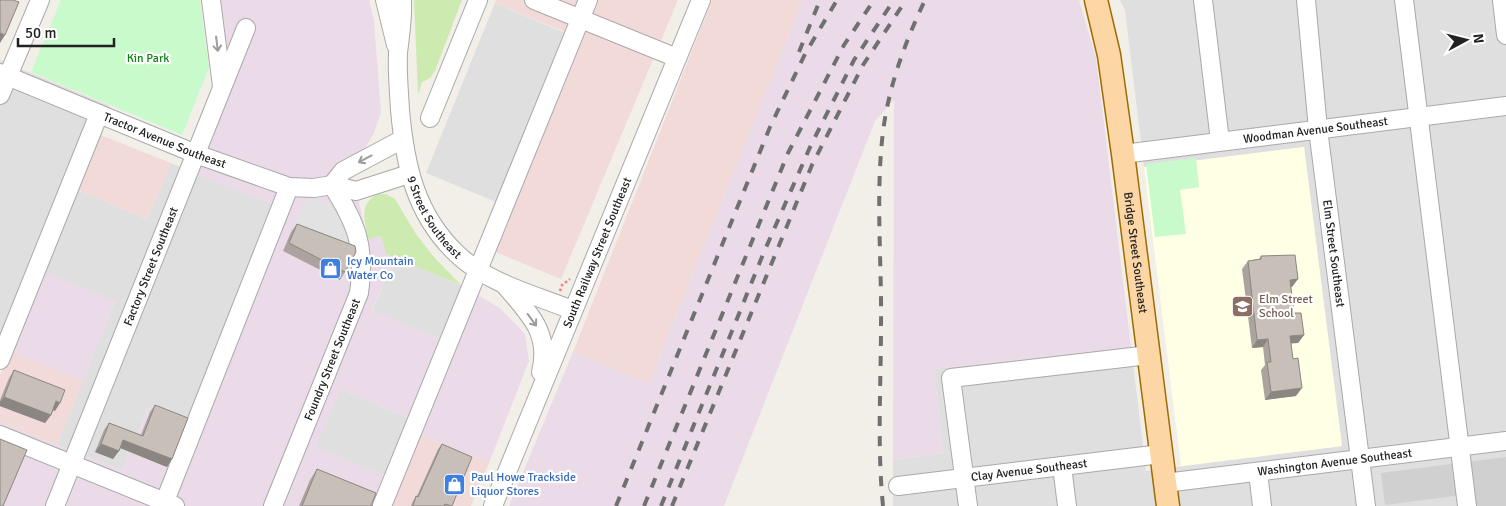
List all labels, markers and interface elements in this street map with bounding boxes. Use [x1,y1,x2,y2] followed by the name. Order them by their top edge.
[18,15,114,47] scale bar
[1441,15,1491,65] north arrow
[25,24,56,42] text: 50 m
[1469,33,1487,44] text: N
[212,36,222,52] one-way arrow
[127,51,169,66] park label: Kin Park
[101,110,228,172] street label: Tractor Avenue Southeast
[1242,114,1389,147] street label: Woodman Avenue Southeast
[358,155,373,164] one-way arrow
[403,174,464,262] street label: 9 Street Southeast
[560,175,635,330] street label: South Railway Street Southeast
[1120,191,1150,314] street label: Bridge Street Southeast
[1319,199,1348,308] street label: Elm Street Southeast
[121,205,182,328] street label: Factory Street Southeast
[347,254,414,283] place label: Icy Mountain Water Co
[319,256,343,280] shop icon: Icy Mountain Water Co
[1259,292,1313,321] place label: Elm Street School
[1231,294,1255,318] school or university icon: Elm Street School
[301,296,364,423] street label: Foundry Street Southeast
[527,313,538,326] one-way arrow
[1257,446,1413,480] street label: Washington Avenue Southeast
[970,456,1088,485] street label: Clay Avenue Southeast
[471,470,576,499] place label: Paul Howe Trackside Liquor Stores
[443,472,467,496] shop icon: Paul Howe Trackside Liquor Stores

